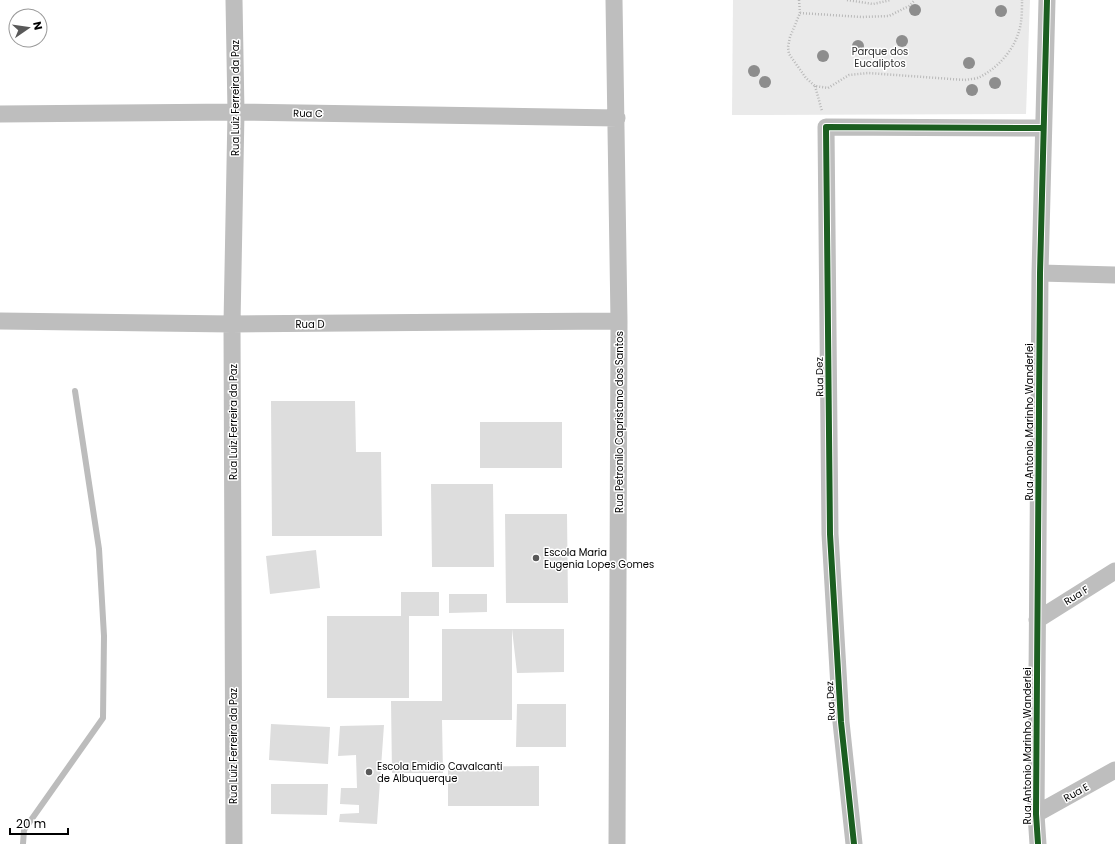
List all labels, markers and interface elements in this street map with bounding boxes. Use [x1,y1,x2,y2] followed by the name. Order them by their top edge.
[8,8,48,48] north arrow
[29,20,46,32] text: N
[228,39,243,156] street label: Rua Luiz Ferreira da Paz
[852,44,908,71] park label: Parque dos Eucaliptos
[293,106,323,121] street label: Rua C
[296,317,324,332] street label: Rua D
[612,331,627,513] street label: Rua Petronilo Capristano dos Santos
[1022,343,1037,501] street label: Rua Antonio Marinho Wanderlei
[812,357,827,397] street label: Rua Dez
[226,363,241,480] street label: Rua Luiz Ferreira da Paz
[544,545,654,572] place label: Escola Maria Eugenia Lopes Gomes
[531,553,541,563] marker: Escola Maria Eugenia Lopes Gomes
[1061,582,1092,609] street label: Rua F
[1020,667,1035,825] street label: Rua Antonio Marinho Wanderlei
[822,680,839,721] street label: Rua Dez
[226,687,241,804] street label: Rua Luiz Ferreira da Paz
[377,759,503,786] place label: Escola Emidio Cavalcanti de Albuquerque
[364,767,374,777] marker: Escola Emidio Cavalcanti de Albuquerque
[1061,779,1092,806] street label: Rua E
[10,810,68,836] scale bar
[16,815,46,832] text: 20 m

